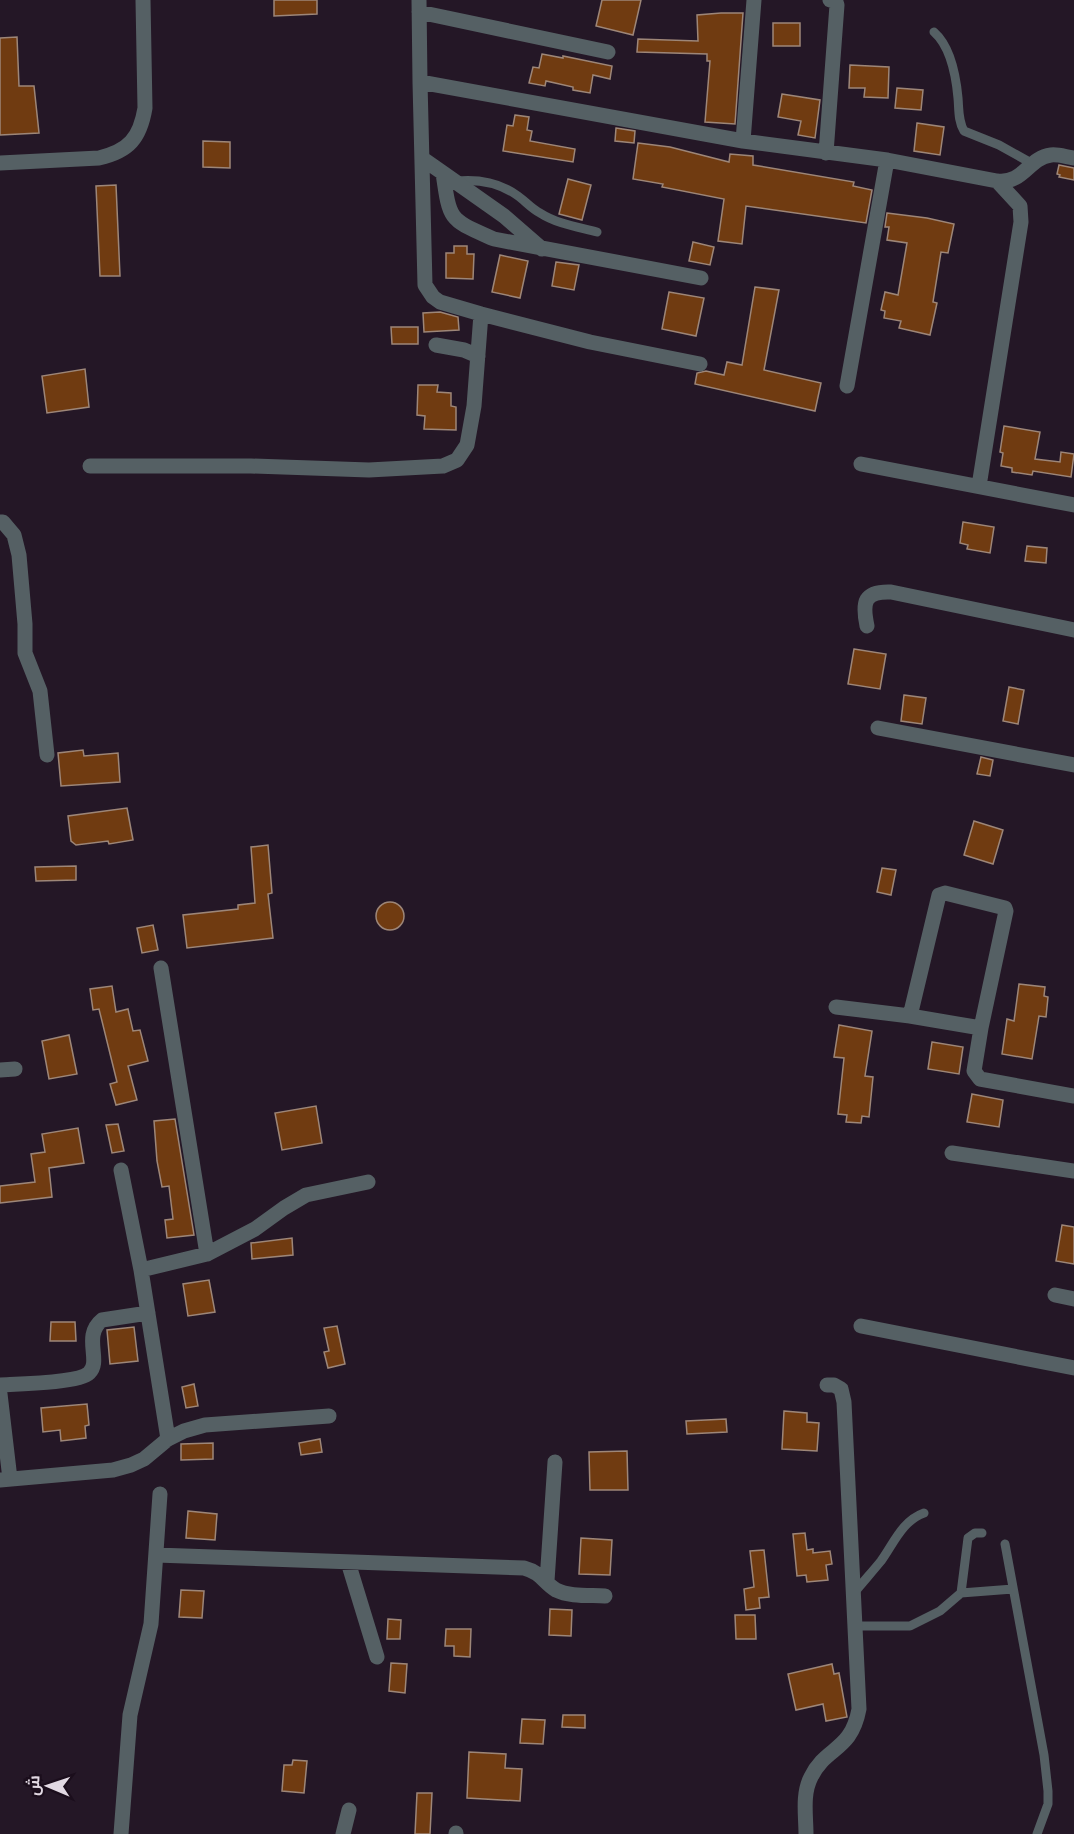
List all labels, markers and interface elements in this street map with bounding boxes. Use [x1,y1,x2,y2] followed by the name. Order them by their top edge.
[18,1756,78,1816] north arrow
[24,1775,43,1796] text: ش

